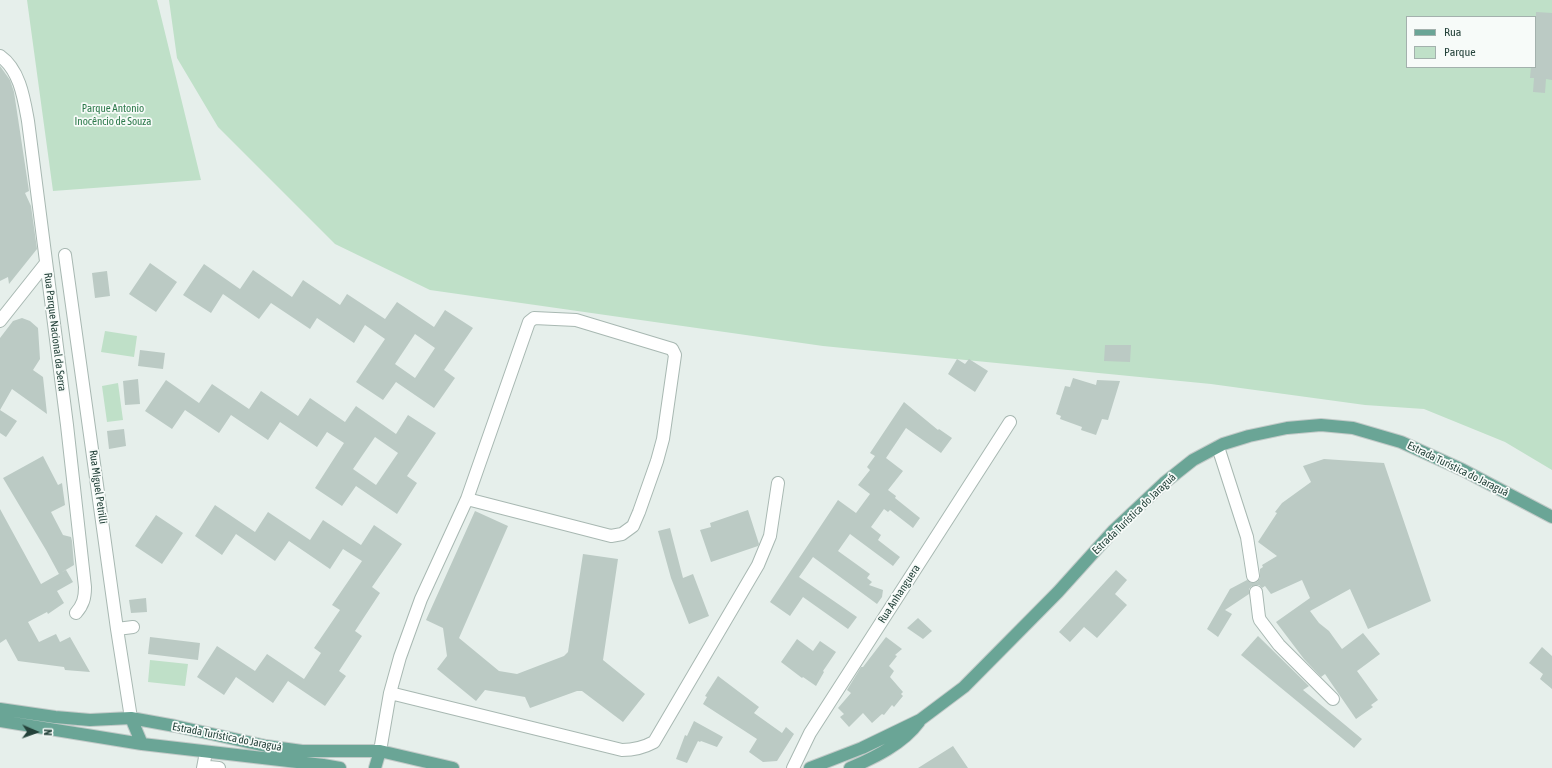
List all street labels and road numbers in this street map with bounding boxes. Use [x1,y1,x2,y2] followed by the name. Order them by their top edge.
[41,272,69,392] street label: Rua Parque Nacional da Serra
[1405,439,1511,499] street label: Estrada Turística do Jaraguá
[86,449,110,525] street label: Rua Miguel Petrilli
[1089,471,1179,557] street label: Estrada Turística do Jaraguá
[875,562,923,626] street label: Rua Anhanguera
[171,720,283,754] street label: Estrada Turística do Jaraguá

